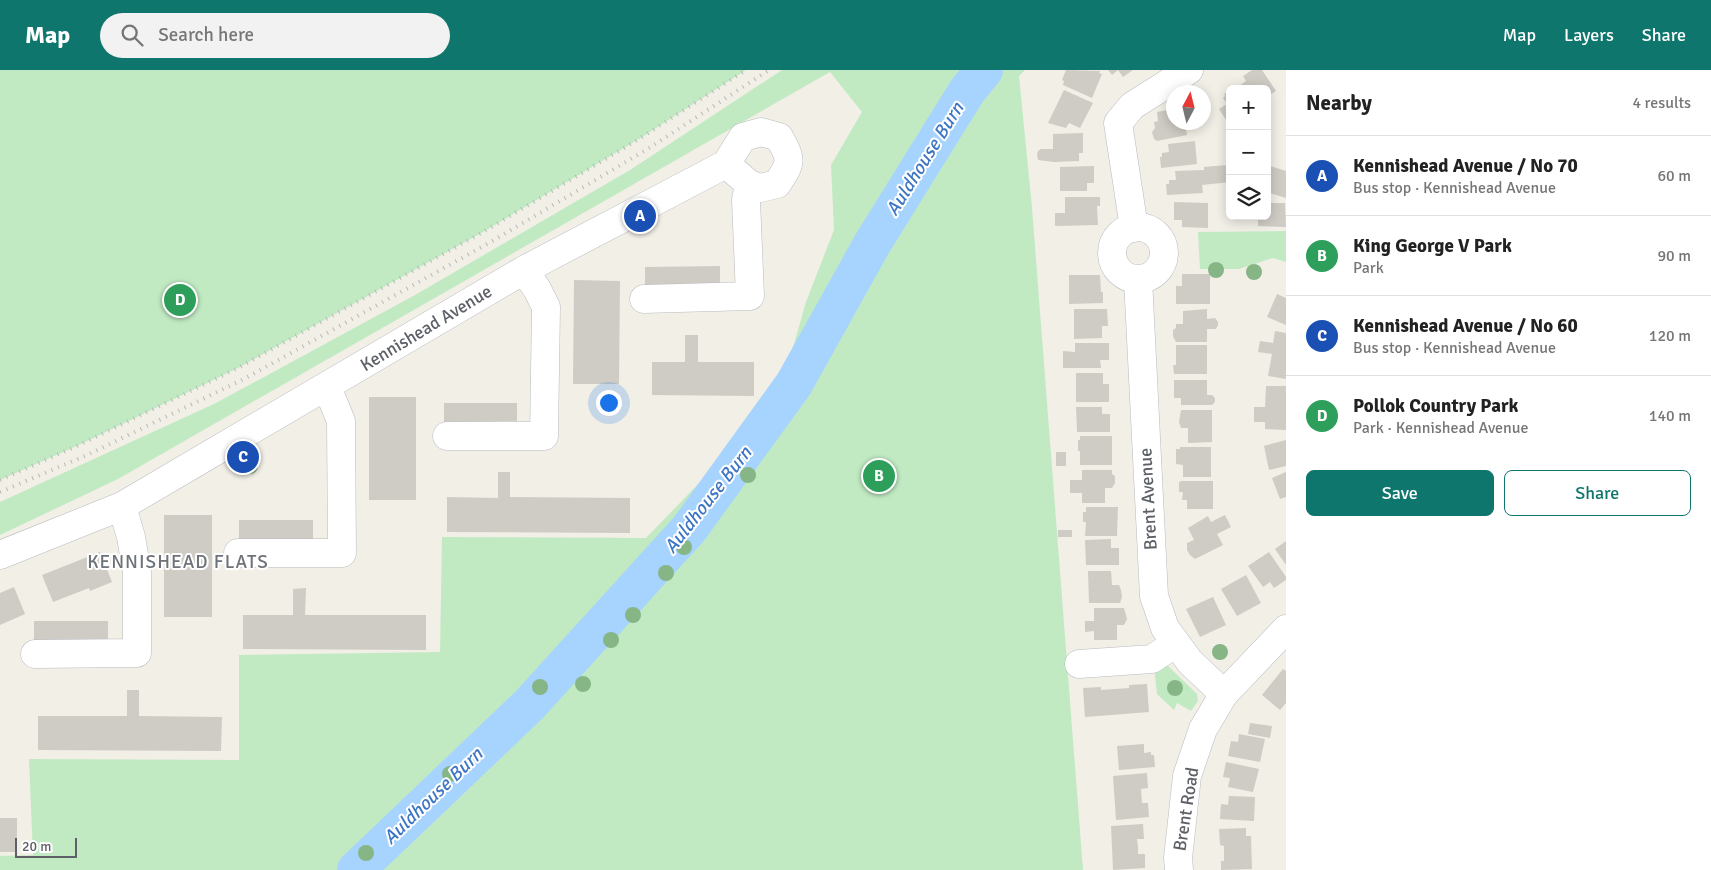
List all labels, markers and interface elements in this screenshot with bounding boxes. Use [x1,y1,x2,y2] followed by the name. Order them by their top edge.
[100,13,450,58] search box
[25,20,70,50] text: Map
[118,21,146,49] icon: search
[158,23,254,47] text: Search here
[1503,24,1536,46] text: Map
[1564,24,1614,46] text: Layers
[1642,24,1686,46] text: Share
[1166,85,1211,130] north arrow
[1226,85,1271,220] map controls
[1226,85,1271,130] button: +
[1306,90,1372,116] text: Nearby
[1632,93,1691,113] text: 4 results
[881,97,970,220] water label: Auldhouse Burn
[1226,130,1271,175] button: −
[1353,154,1578,178] text: Kennishead Avenue / No 70
[1317,166,1327,186] text: A
[1657,166,1691,186] text: 60 m
[1226,175,1271,220] button: layers
[1353,178,1556,198] text: Bus stop · Kennishead Avenue
[624,197,656,235] pin: A
[1353,234,1512,258] text: King George V Park
[1317,246,1327,266] text: B
[1657,246,1691,266] text: 90 m
[1353,258,1384,278] text: Park
[356,280,496,376] street label: Kennishead Avenue
[164,281,196,319] pin: D
[1353,314,1578,338] text: Kennishead Avenue / No 60
[1317,326,1327,346] text: C
[1649,326,1691,346] text: 120 m
[1353,338,1556,358] text: Bus stop · Kennishead Avenue
[596,390,622,416] your location
[1353,394,1518,418] text: Pollok Country Park
[1317,406,1327,426] text: D
[1649,406,1691,426] text: 140 m
[1353,418,1529,438] text: Park · Kennishead Avenue
[227,438,259,476] pin: C
[659,441,758,558] water label: Auldhouse Burn
[1134,447,1162,551] street label: Brent Avenue
[863,457,895,495] pin: B
[1306,470,1494,516] button: Save
[1504,470,1691,516] button: Share
[87,550,269,574] district label: KENNISHEAD FLATS
[378,742,488,850] water label: Auldhouse Burn
[1169,766,1203,852] street label: Brent Road
[15,835,78,858] scale bar
[22,838,51,855] text: 20 m

